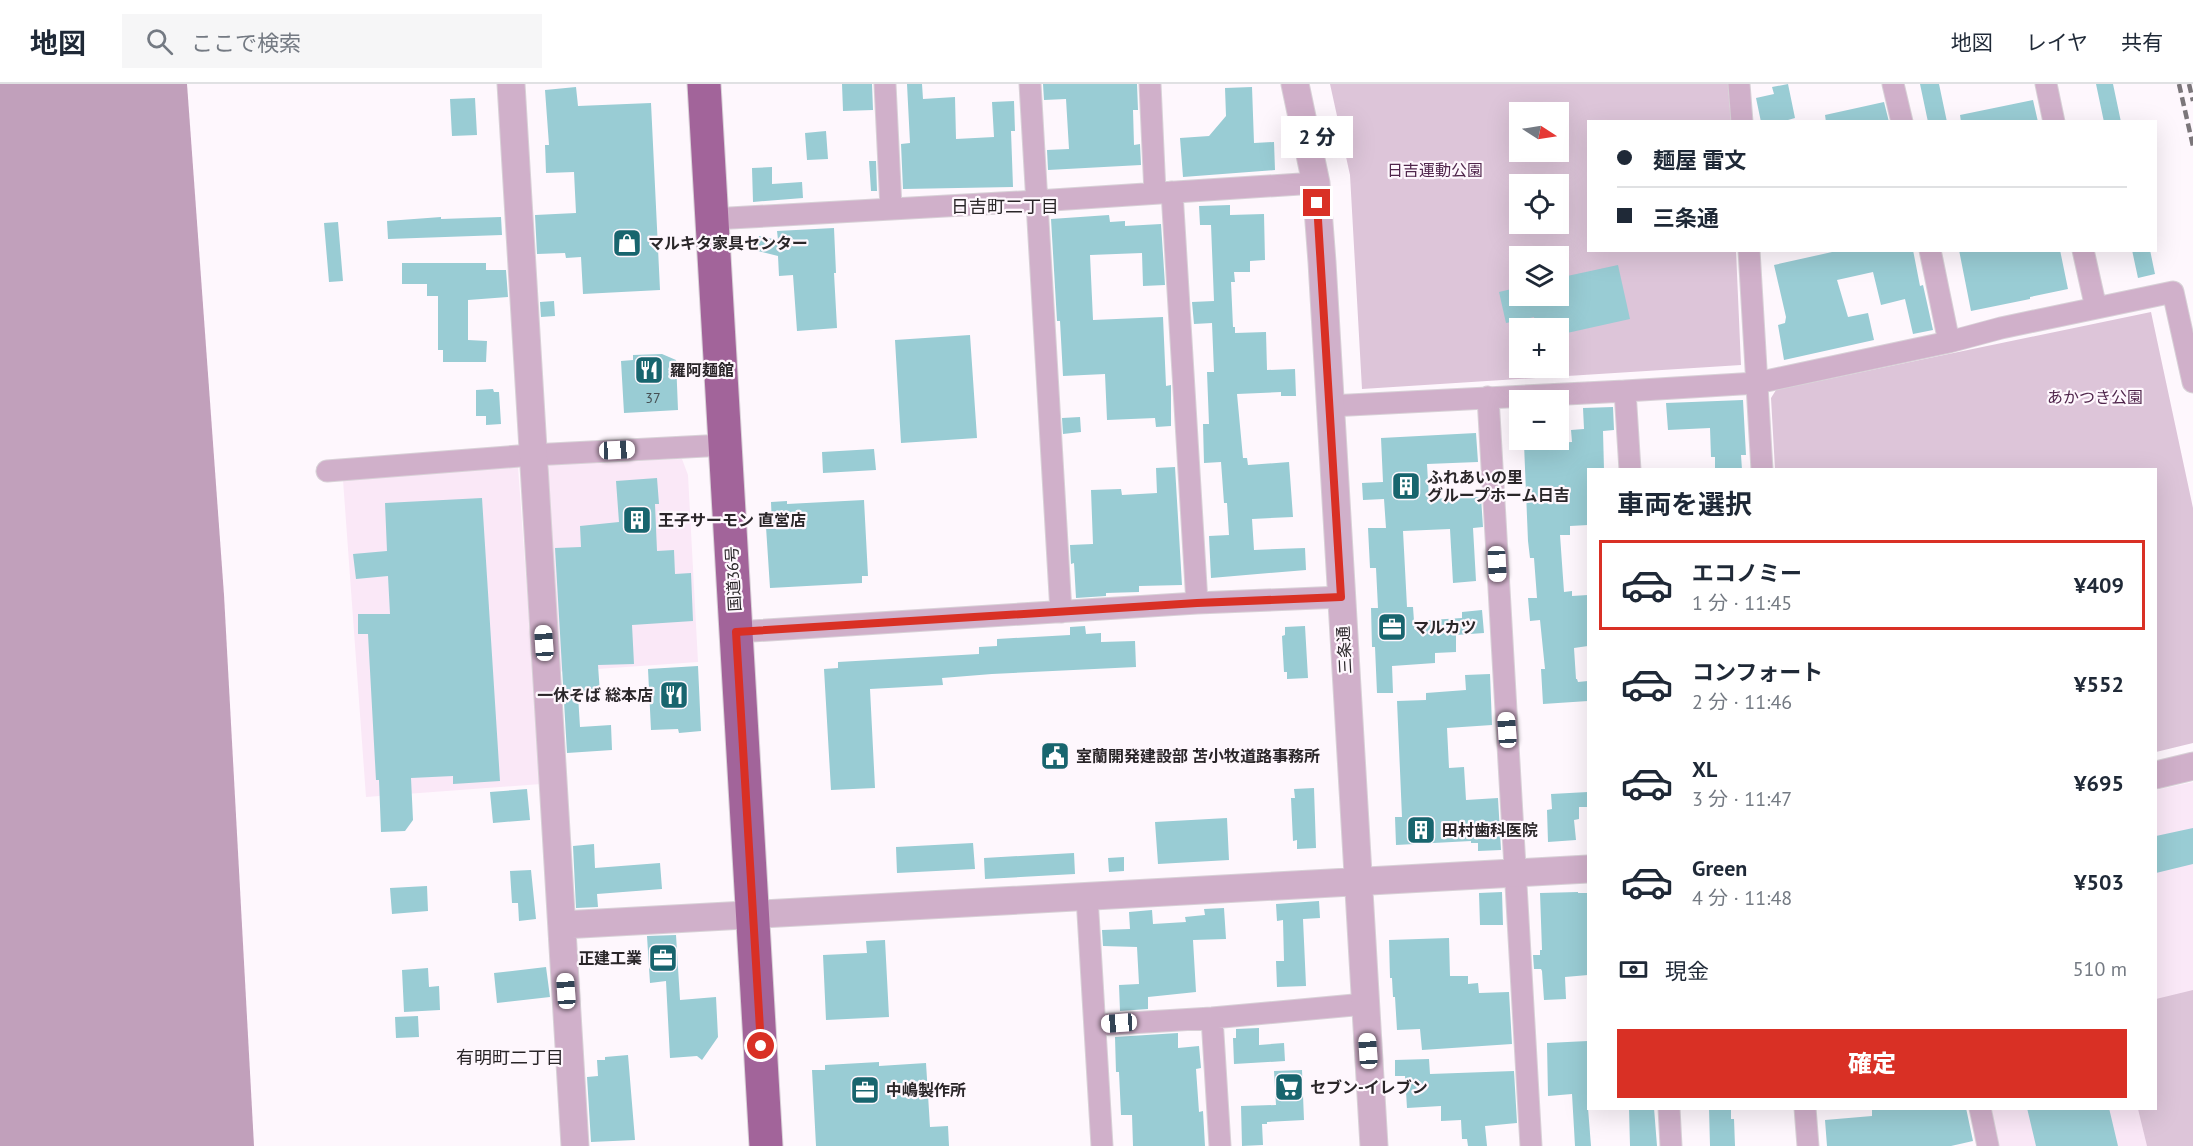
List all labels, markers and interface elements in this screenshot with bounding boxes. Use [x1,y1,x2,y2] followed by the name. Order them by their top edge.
[122,14,542,68] search box
[30,24,86,61] text: 地図
[143,25,176,58] icon: search
[191,29,301,57] text: ここで検索
[1951,29,1993,56] text: 地図
[2026,29,2088,56] text: レイヤ
[2121,29,2163,56] text: 共有
[1509,102,1569,162] north arrow
[1509,102,1569,450] map controls
[1281,116,1353,158] callout: 2 分
[1299,124,1335,150] text: 2 分
[1653,146,1747,174] text: 麺屋 雷文
[1387,160,1483,180] park label: 日吉運動公園
[1509,174,1569,234] button: locate
[1303,189,1330,216] route end
[951,195,1059,218] district label: 日吉町二丁目
[1653,204,1719,232] text: 三条通
[611,227,643,259] shop icon: マルキタ家具センター
[648,233,808,253] place label: マルキタ家具センター
[1509,246,1569,306] button: layers
[1509,318,1569,378] button: +
[633,354,665,386] restaurant icon: 羅阿麺館
[670,360,734,380] place label: 羅阿麺館
[2047,387,2143,407] park label: あかつき公園
[645,389,661,407] house number: 37
[1509,390,1569,450] button: −
[599,440,635,460] car
[1427,467,1570,505] place label: ふれあいの里 グループホーム日吉
[1390,470,1422,502] building icon: ふれあいの里 グループホーム日吉
[1617,487,1752,521] text: 車両を選択
[621,504,653,536] building icon: 王子サーモン 直営店
[658,510,806,530] place label: 王子サーモン 直営店
[721,546,745,612] street label: 国道36号
[1487,546,1507,582] car
[1620,558,1674,612] icon: car
[1692,559,1802,587] text: エコノミー
[2074,571,2124,599] text: ¥409
[1692,590,1792,616] text: 1 分 · 11:45
[1376,611,1408,643] office icon: マルカツ
[1413,617,1477,637] place label: マルカツ
[534,624,554,662] car
[1333,626,1355,674] street label: 三条通
[1620,657,1674,711] icon: car
[1692,658,1823,686] text: コンフォート
[2074,670,2124,698] text: ¥552
[658,679,690,711] restaurant icon: 一休そば 総本店
[537,685,653,705] place label: 一休そば 総本店
[1692,689,1792,715] text: 2 分 · 11:46
[1497,711,1517,749] car
[1039,740,1071,772] public building icon: 室蘭開発建設部 苫小牧道路事務所
[1076,746,1320,766] place label: 室蘭開発建設部 苫小牧道路事務所
[1692,755,1717,783] text: XL
[1620,756,1674,810] icon: car
[2074,769,2124,797] text: ¥695
[1692,786,1792,812] text: 3 分 · 11:47
[1405,814,1437,846] building icon: 田村歯科医院
[1442,820,1538,840] place label: 田村歯科医院
[1692,854,1747,882] text: Green
[1620,855,1674,909] icon: car
[2074,868,2124,896] text: ¥503
[1692,885,1792,911] text: 4 分 · 11:48
[647,942,679,974] office icon: 正建工業
[578,948,642,968] place label: 正建工業
[1617,953,1650,986] icon: cash
[2073,956,2127,982] text: 510 m
[1665,957,1709,985] text: 現金
[556,972,576,1010] car
[1100,1013,1138,1033] car
[1617,1029,2127,1098] button: 確定
[747,1032,774,1059] route start
[1358,1032,1378,1070] car
[456,1046,564,1069] district label: 有明町二丁目
[1273,1071,1305,1103] supermarket icon: セブン-イレブン
[849,1074,881,1106] office icon: 中嶋製作所
[1310,1077,1428,1097] place label: セブン-イレブン
[886,1080,966,1100] place label: 中嶋製作所

